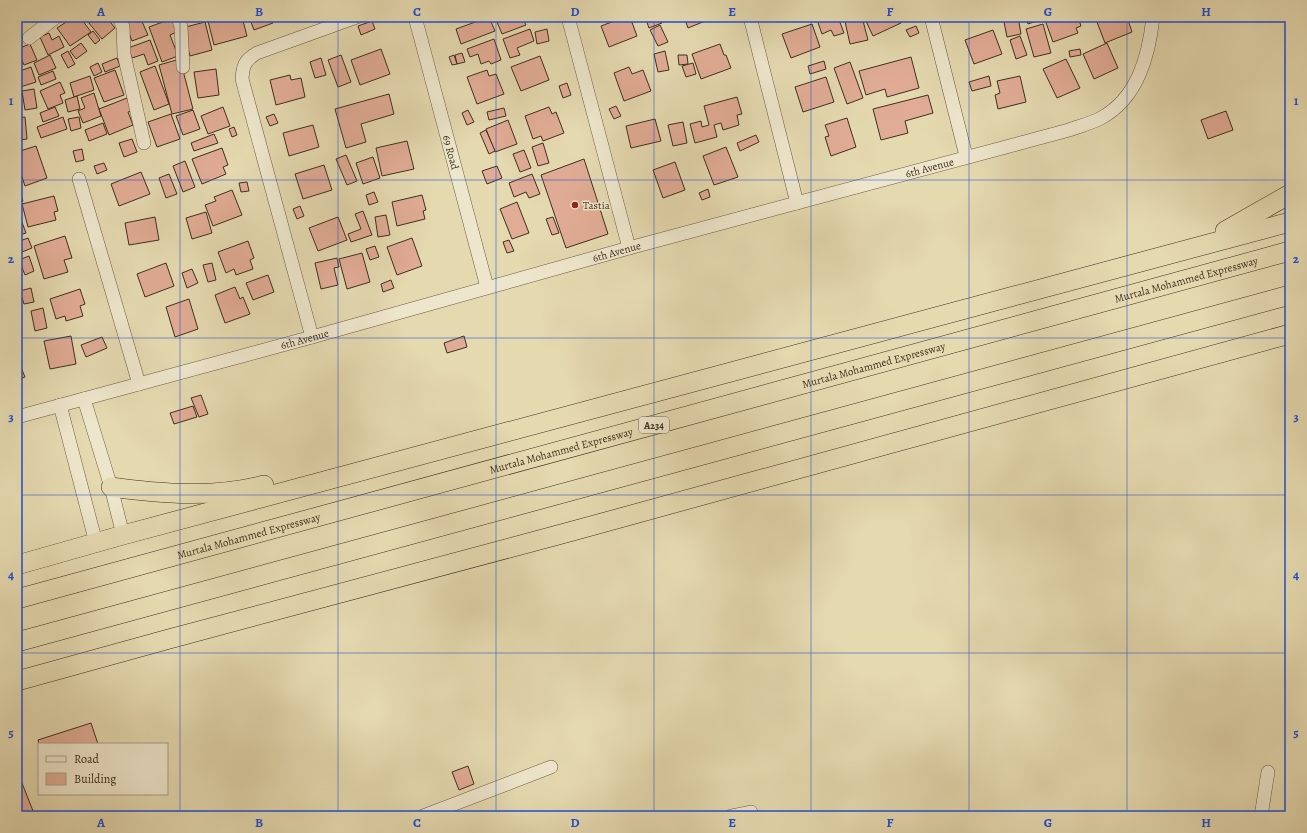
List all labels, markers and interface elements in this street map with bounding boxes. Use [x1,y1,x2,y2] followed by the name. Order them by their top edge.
[96,3,106,20] text: A
[255,3,263,20] text: B
[413,3,421,20] text: C
[570,3,580,20] text: D
[728,3,736,20] text: E
[887,3,894,20] text: F
[1044,3,1052,20] text: G
[1201,3,1211,20] text: H
[9,92,14,109] text: 1
[1294,92,1299,109] text: 1
[439,133,462,171] street label: 69 Road
[904,154,956,182] street label: 6th Avenue
[583,198,611,213] place label: Tastia
[570,200,580,210] marker: Tastia
[591,238,643,266] street label: 6th Avenue
[8,250,15,267] text: 2
[1293,250,1300,267] text: 2
[1113,253,1260,307] street label: Murtala Mohammed Expressway
[279,326,331,353] street label: 6th Avenue
[800,339,947,392] street label: Murtala Mohammed Expressway
[8,408,14,425] text: 3
[1293,408,1299,425] text: 3
[639,417,669,433] road number: A234
[488,424,635,478] street label: Murtala Mohammed Expressway
[175,509,322,563] street label: Murtala Mohammed Expressway
[8,566,14,583] text: 4
[1293,566,1299,583] text: 4
[8,724,14,741] text: 5
[1293,724,1299,741] text: 5
[38,743,168,795] legend
[74,751,100,767] text: Road
[74,771,116,787] text: Building
[96,814,106,831] text: A
[255,814,263,831] text: B
[413,814,421,831] text: C
[570,814,580,831] text: D
[728,814,736,831] text: E
[887,814,894,831] text: F
[1044,814,1052,831] text: G
[1201,814,1211,831] text: H

